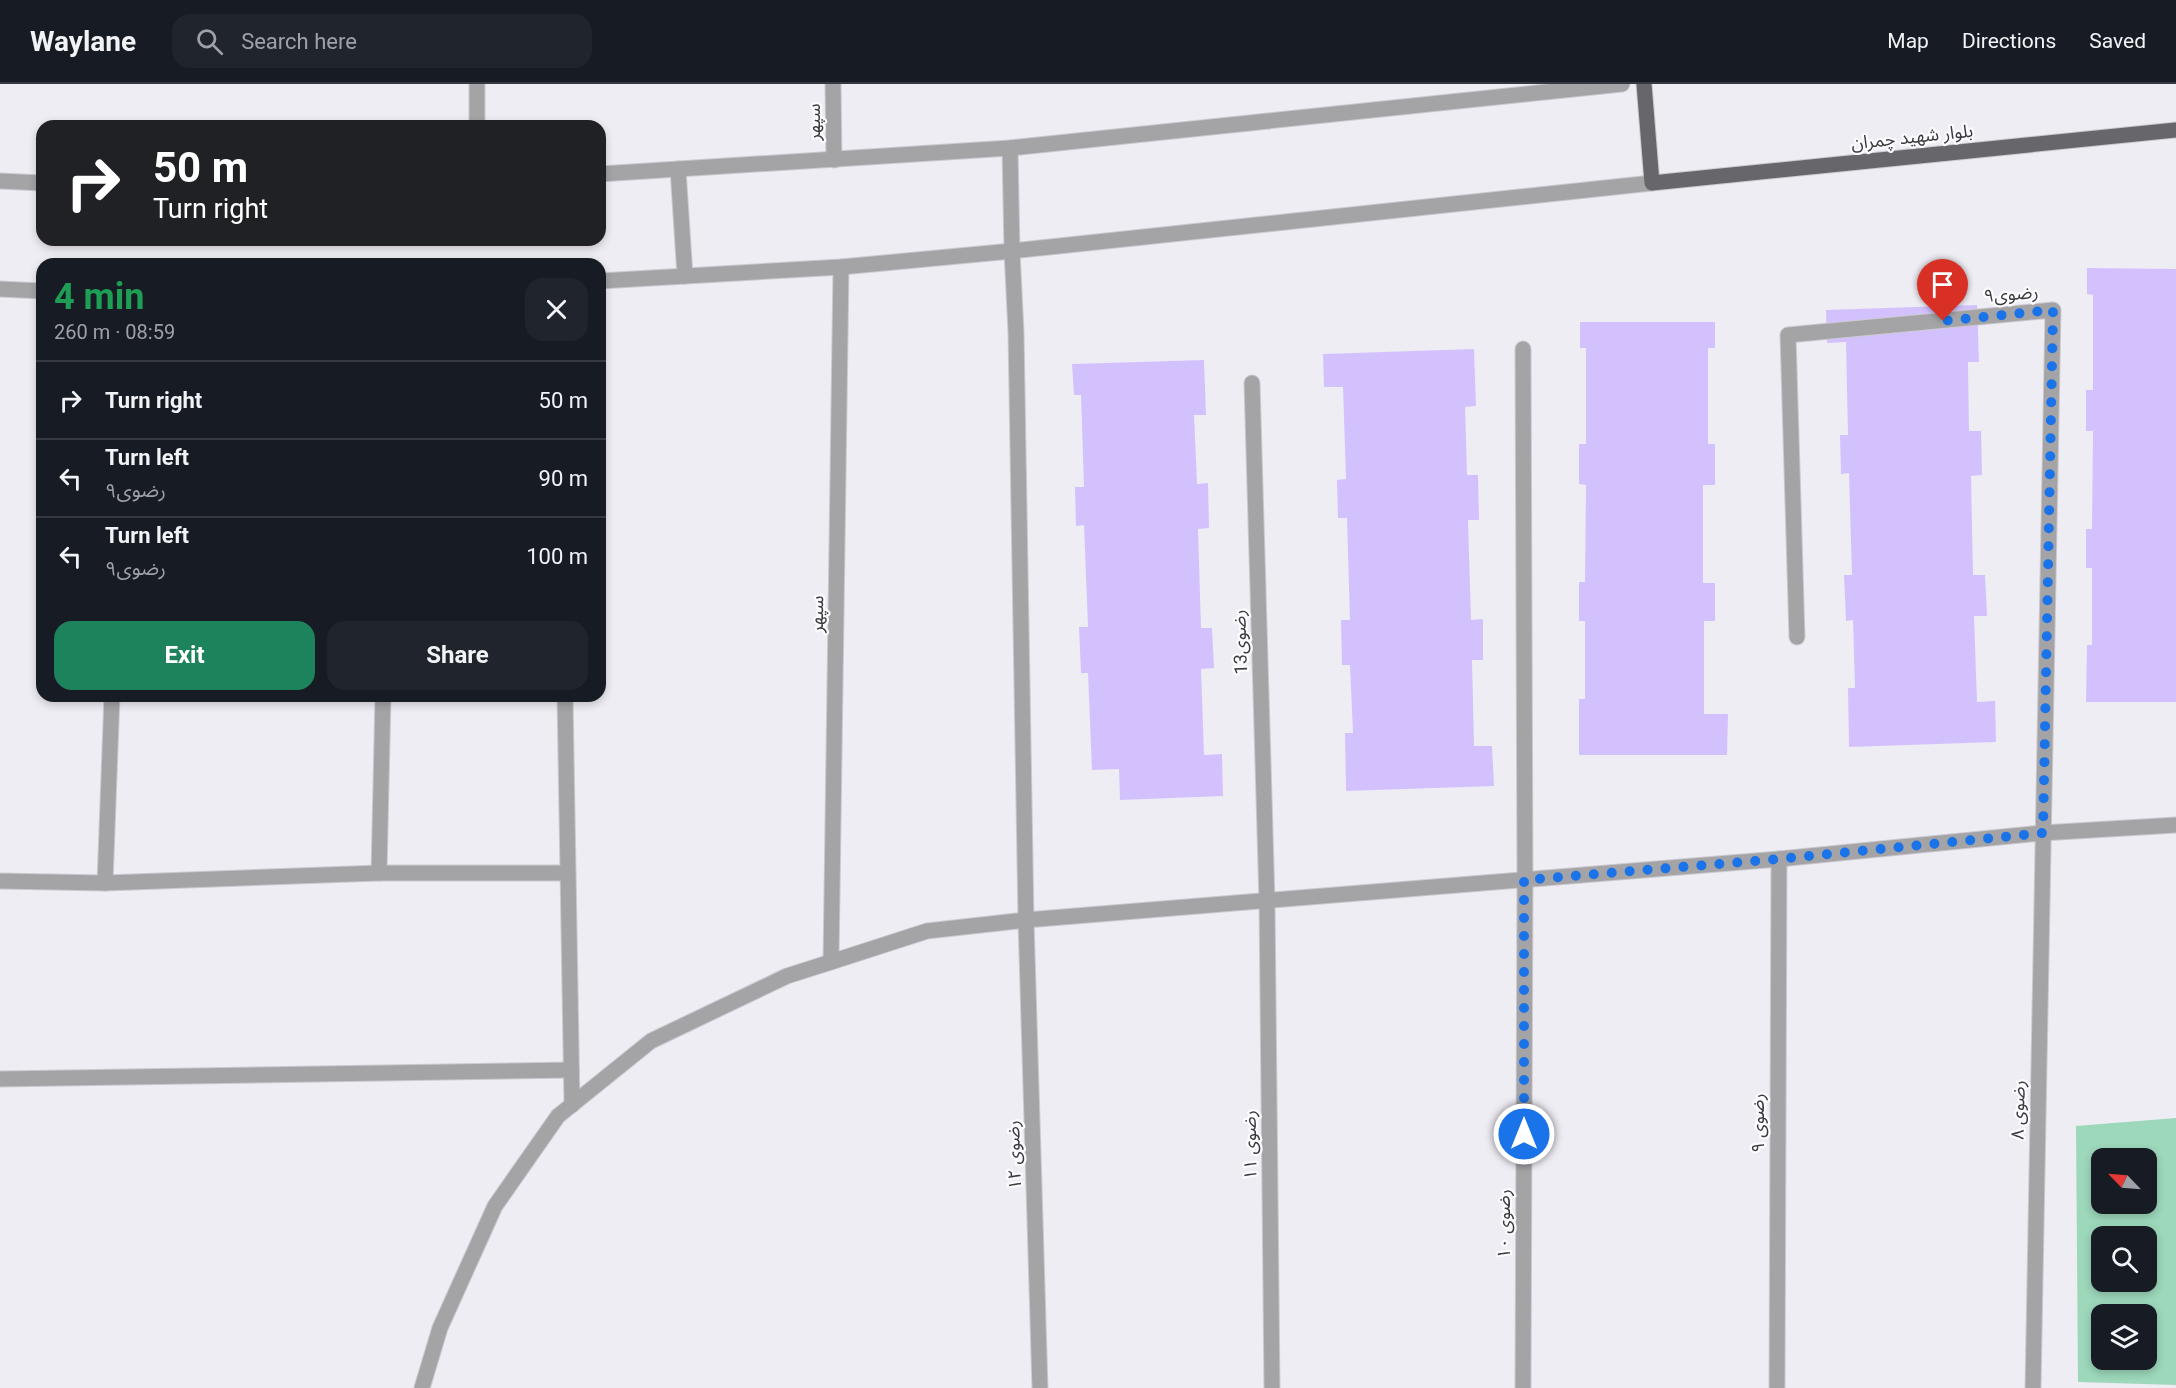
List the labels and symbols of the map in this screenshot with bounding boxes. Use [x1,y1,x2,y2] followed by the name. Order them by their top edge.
[803,103,825,142] street label: سپهر
[1850,120,1974,154] street label: بلوار شهید چمران
[1917,259,1968,321] pin
[1983,281,2039,307] street label: رضوی۹
[806,595,828,634] street label: سپهر
[1228,609,1252,675] street label: رضوی13
[2006,1080,2030,1140] street label: رضوی ۸
[1747,1093,1769,1153] street label: رضوی ۹
[1492,1102,1556,1166] position arrow
[1238,1110,1262,1180] street label: رضوی ۱۱
[1002,1120,1026,1190] street label: رضوی ۱۲
[2091,1148,2157,1214] north arrow
[1493,1189,1515,1259] street label: رضوی ۱۰

